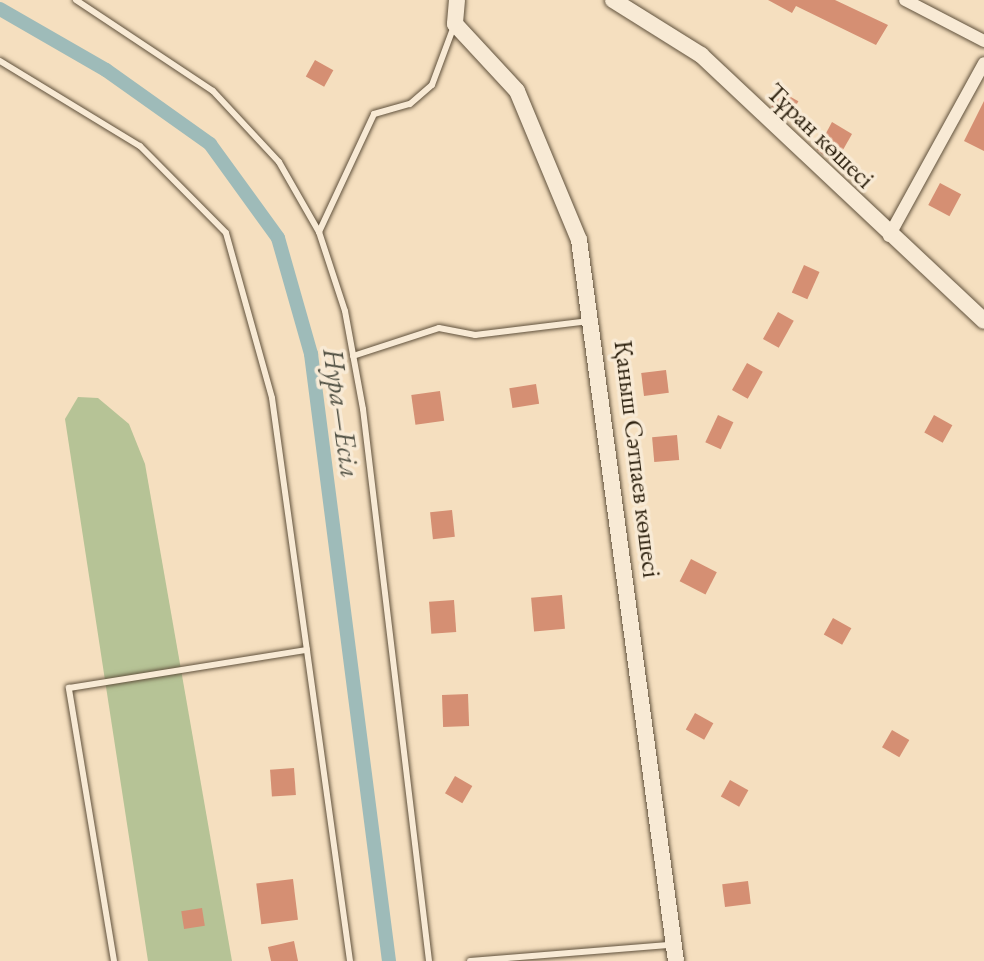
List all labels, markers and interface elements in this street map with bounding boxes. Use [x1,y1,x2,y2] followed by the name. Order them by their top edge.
[760,77,880,195] street label: Тұран көшесі
[607,338,667,580] street label: Қаныш Сәтпаев көшесі
[316,346,368,480] water label: Нура—Есіл

